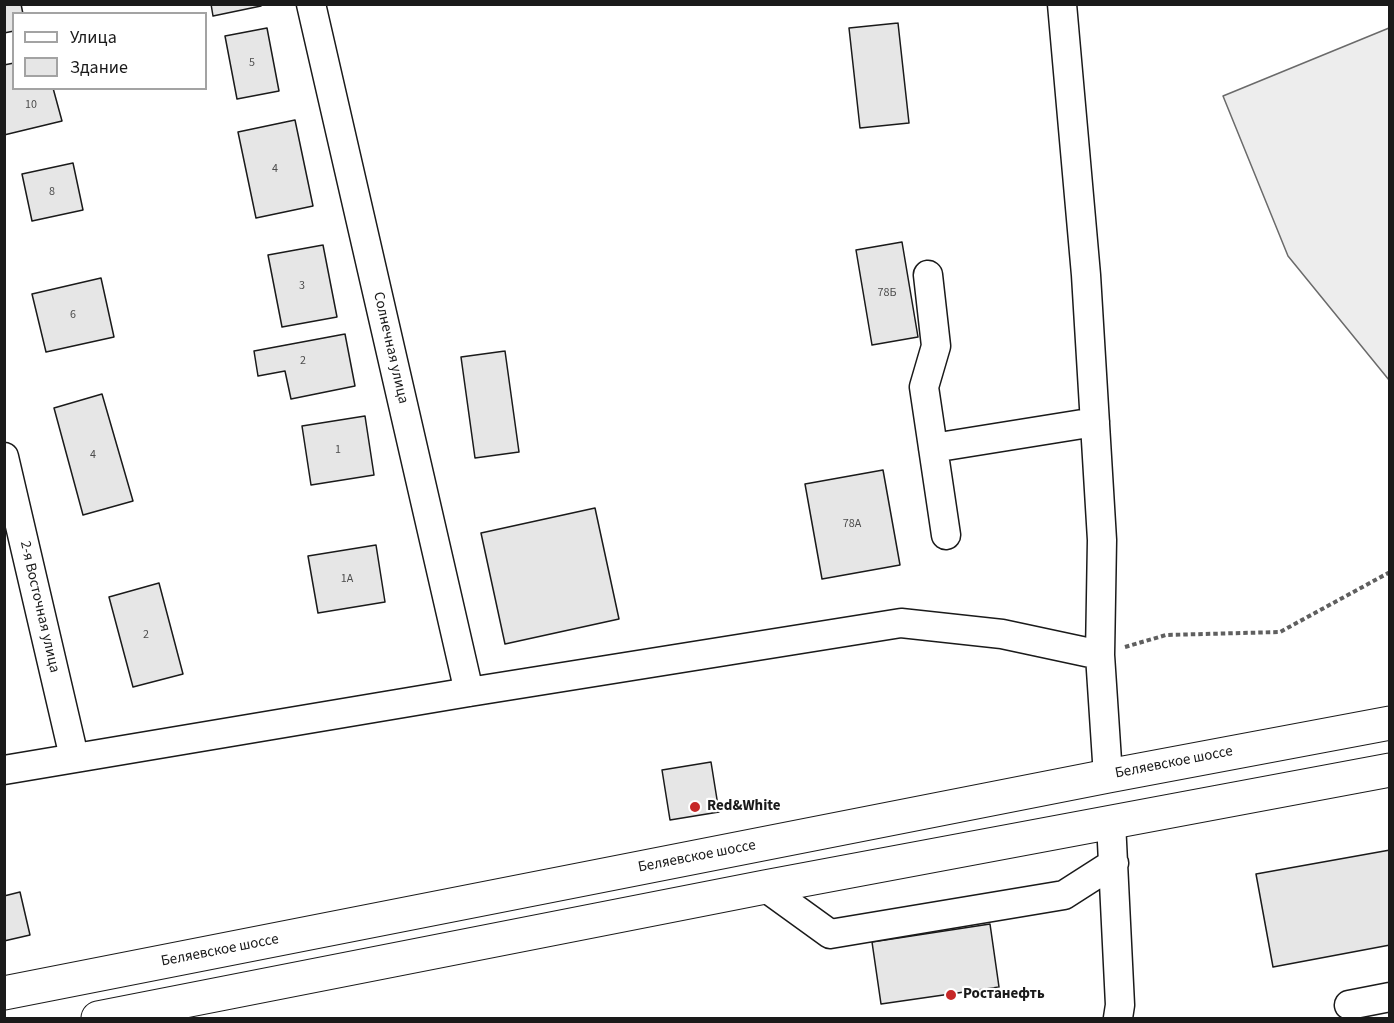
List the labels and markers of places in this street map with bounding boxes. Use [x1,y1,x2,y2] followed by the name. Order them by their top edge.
[707,798,781,816] place label: Red&White
[688,800,702,814] marker: Red&White
[963,986,1045,1004] place label: Ростанефть
[944,988,958,1002] marker: Ростанефть

